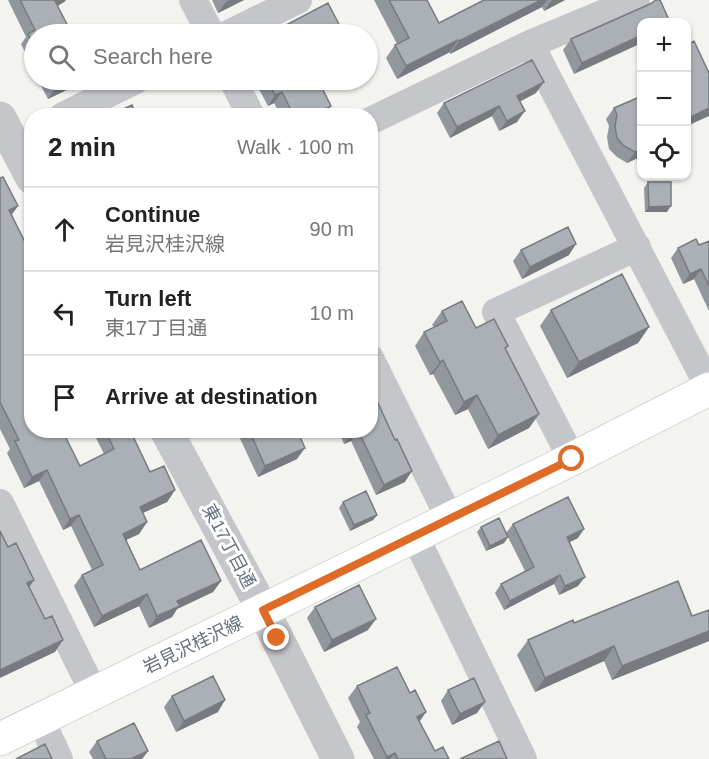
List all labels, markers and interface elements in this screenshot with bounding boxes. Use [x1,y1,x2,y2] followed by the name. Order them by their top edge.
[637,18,691,180] map controls
[637,18,691,72] button: +
[24,24,378,90] search box
[45,41,78,74] icon: search
[93,44,213,69] text: Search here
[637,72,691,126] button: −
[637,126,691,180] button: locate
[48,132,116,162] text: 2 min
[237,136,354,158] text: Walk · 100 m
[105,202,200,227] text: Continue
[48,213,81,246] icon: ahead
[310,218,354,240] text: 90 m
[105,233,225,255] text: 岩見沢桂沢線
[105,286,191,311] text: Turn left
[48,297,81,330] icon: left
[310,302,354,324] text: 10 m
[105,317,207,339] text: 東17丁目通
[48,381,81,414] icon: arrive
[105,384,318,409] text: Arrive at destination
[558,445,584,471] route start
[199,501,259,591] street label: 東17丁目通
[140,612,246,678] street label: 岩見沢桂沢線
[263,624,289,650] route end

